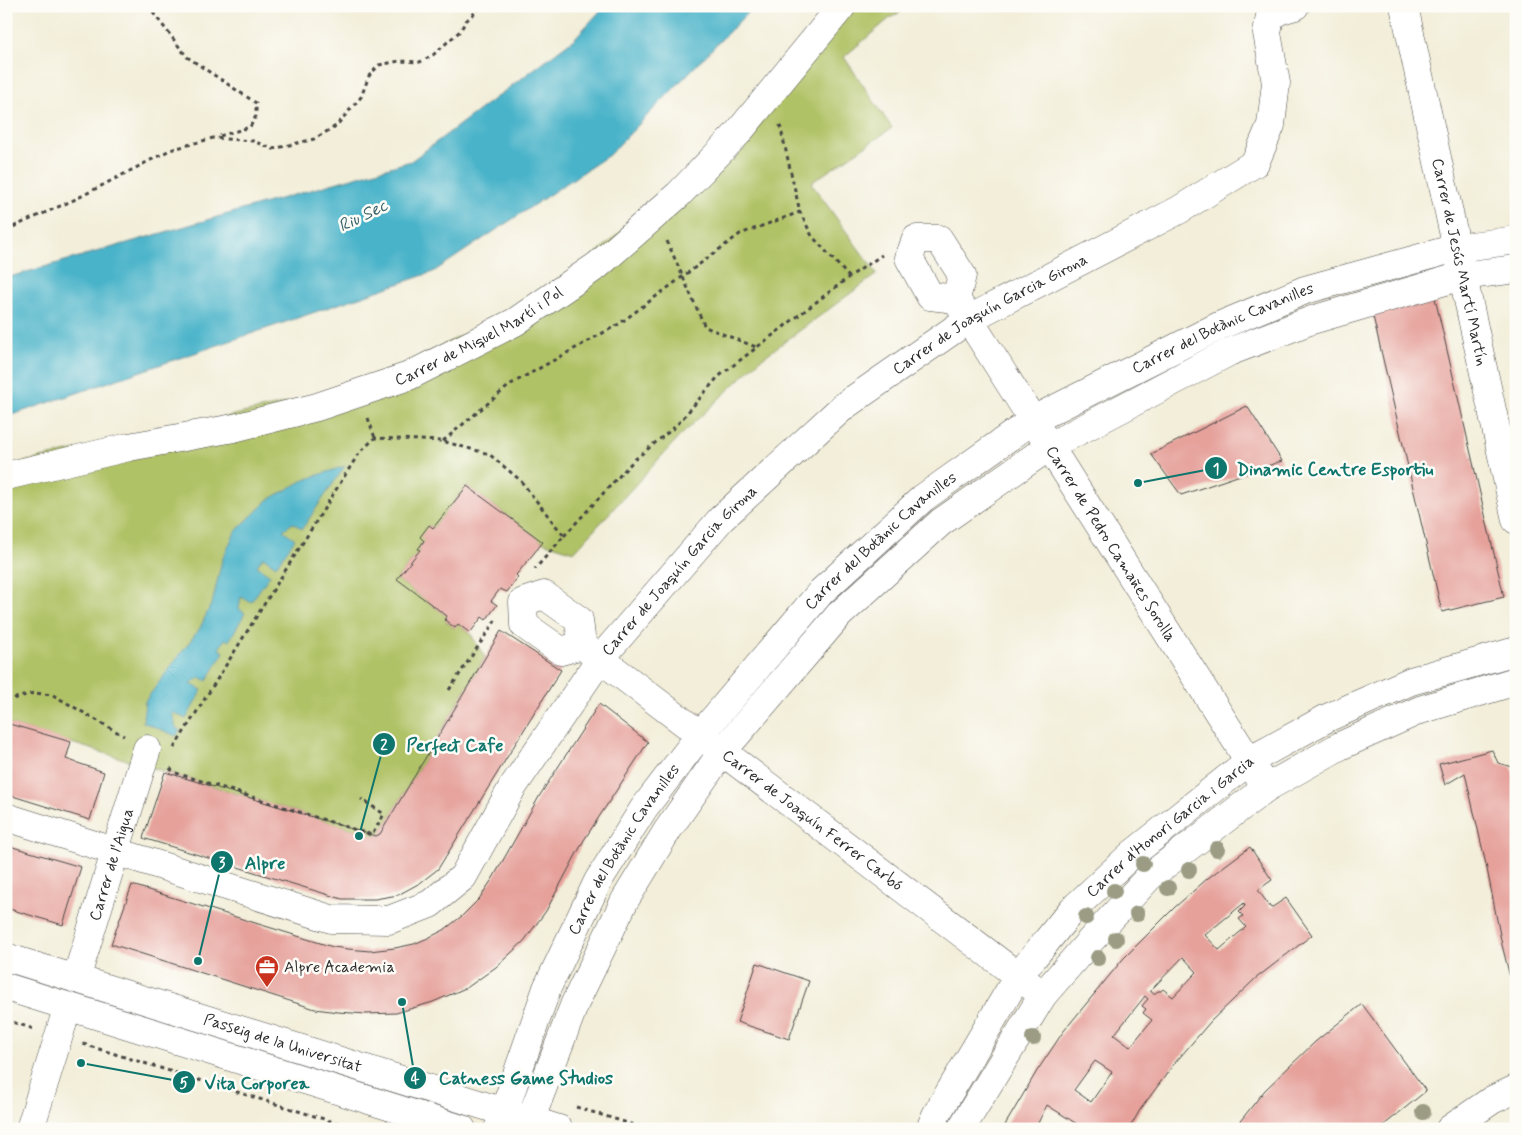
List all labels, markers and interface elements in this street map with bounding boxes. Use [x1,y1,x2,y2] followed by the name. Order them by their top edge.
[1427,156,1493,368] street label: Carrer de Jesús Martí Martín
[334,193,392,238] water label: Riu Sec
[888,249,1091,380] street label: Carrer de Joaquín Garcia Girona
[1128,278,1316,379] street label: Carrer del Botànic Cavanilles
[392,282,567,391] street label: Carrer de Miquel Martí i Pol
[1041,442,1181,646] street label: Carrer de Pedro Camañes Sorolla
[1203,452,1441,485] callout: Dinamic Centre Esportiu
[1237,458,1433,482] text: Dinamic Centre Esportiu
[1213,460,1219,480] text: 1
[800,467,961,614] street label: Carrer del Botànic Cavanilles
[597,481,762,660] street label: Carrer de Joaquín Garcia Girona
[372,728,514,761] callout: Perfect Cafe
[407,734,503,758] text: Perfect Cafe
[380,736,388,756] text: 2
[718,745,907,896] street label: Carrer de Joaquín Ferrer Carbó
[1082,751,1258,902] street label: Carrer d'Honori Garcia i Garcia
[563,760,684,938] street label: Carrer del Botànic Cavanilles
[84,805,139,923] street label: Carrer de l'Aigua
[210,846,295,879] callout: Alpre
[245,852,285,876] text: Alpre
[219,854,226,874] text: 3
[254,954,280,988] office icon: Alpre Academia
[284,957,395,978] place label: Alpre Academia
[201,1009,365,1078] street label: Passeig de la Universitat
[403,1062,624,1095] callout: Catness Game Studios
[171,1066,318,1099] callout: Vita Corporea
[439,1067,613,1091] text: Catness Game Studios
[411,1069,420,1089] text: 4
[205,1072,311,1096] text: Vita Corporea
[179,1074,189,1094] text: 5

